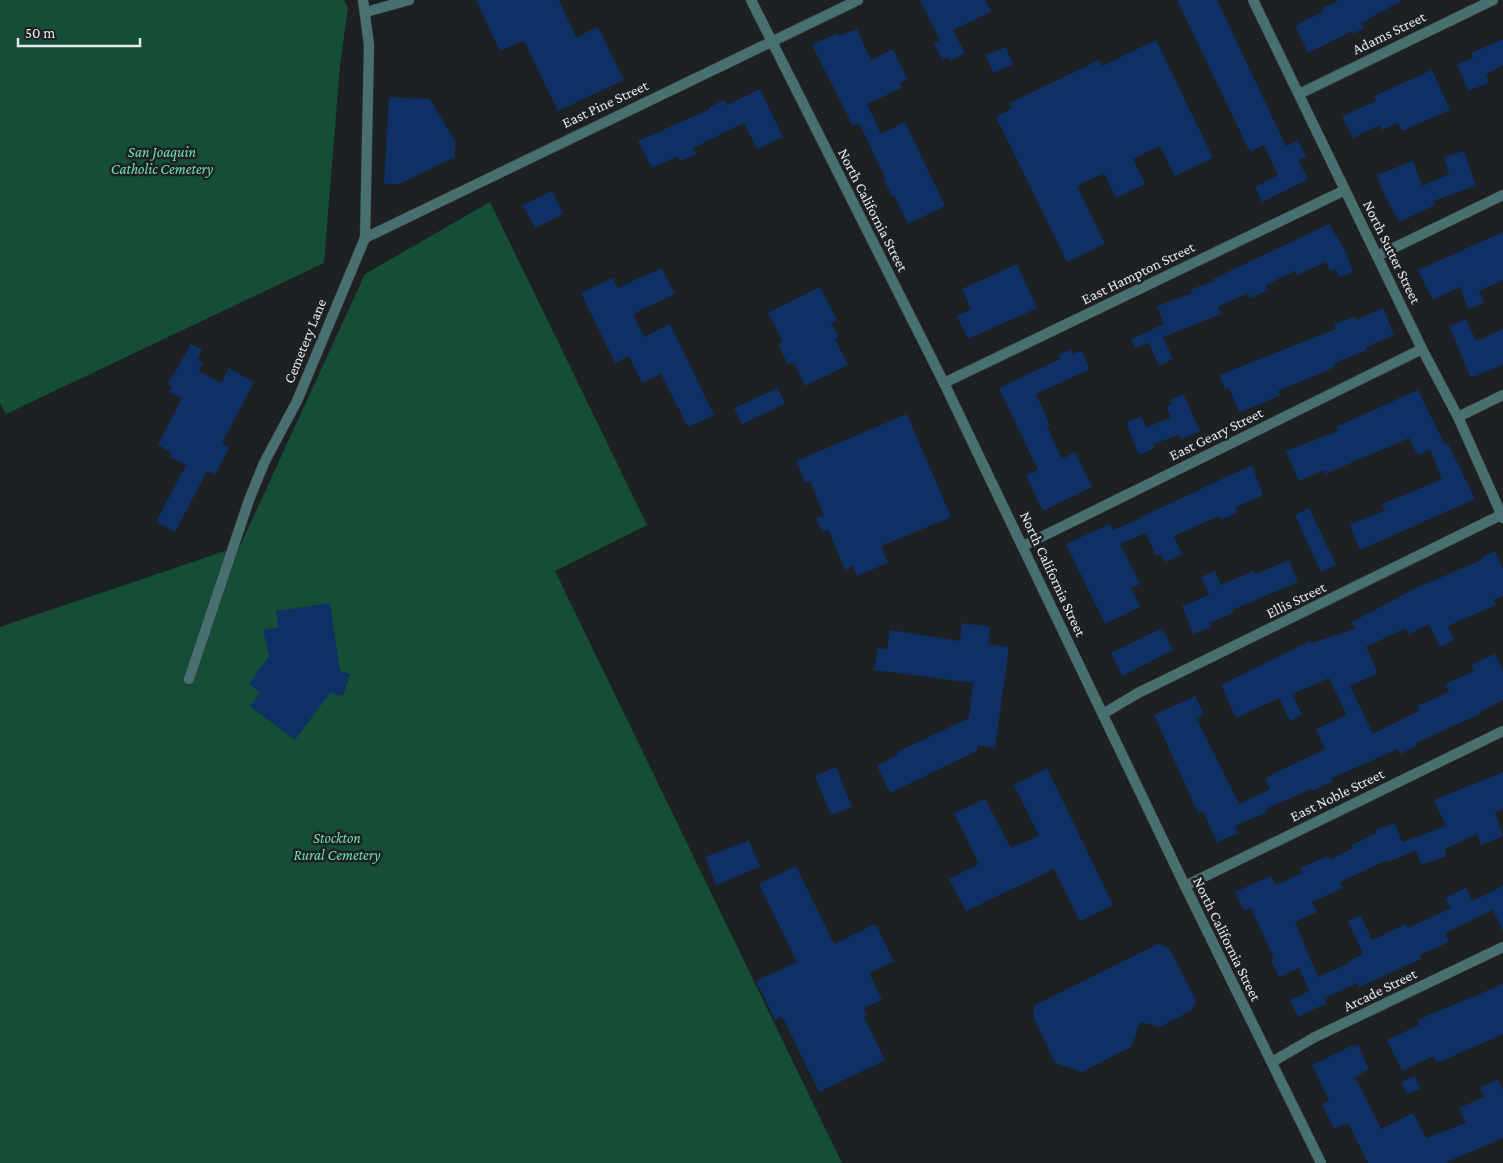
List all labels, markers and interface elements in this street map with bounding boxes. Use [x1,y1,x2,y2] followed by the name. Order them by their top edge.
[1350,8,1429,58] street label: Adams Street
[18,15,140,47] scale bar
[25,25,55,41] text: 50 m
[560,77,651,131] street label: East Pine Street
[111,144,213,178] park label: San Joaquin Catholic Cemetery
[835,146,911,275] street label: North California Street
[1360,198,1424,307] street label: North Sutter Street
[1079,238,1199,308] street label: East Hampton Street
[281,296,330,386] street label: Cemetery Lane
[1167,404,1267,464] street label: East Geary Street
[1017,509,1089,640] street label: North California Street
[1264,578,1329,621] street label: Ellis Street
[1288,765,1387,825] street label: East Noble Street
[293,830,381,864] park label: Stockton Rural Cemetery
[1190,874,1264,1005] street label: North California Street
[1341,965,1420,1015] street label: Arcade Street

